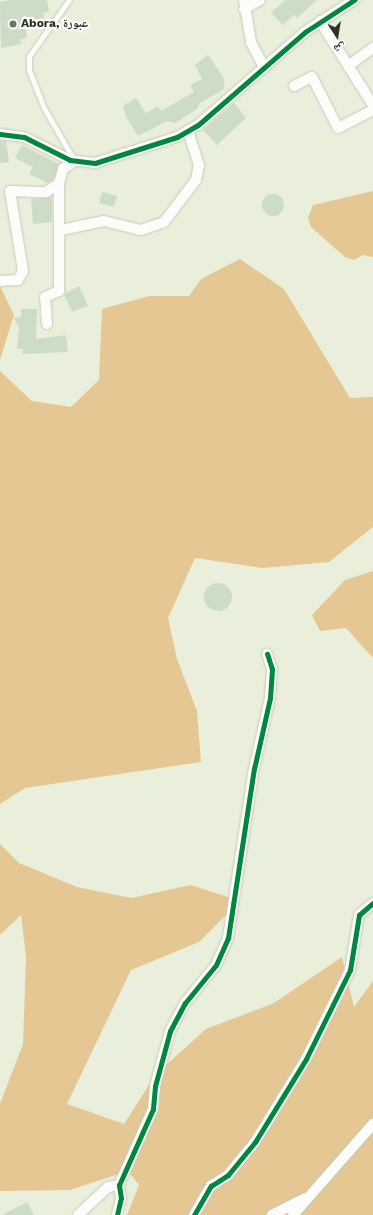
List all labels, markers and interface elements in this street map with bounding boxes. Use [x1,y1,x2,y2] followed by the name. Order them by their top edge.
[317,16,357,56] north arrow
[21,17,88,31] place label: Abora, عبورة
[8,19,18,29] marker: Abora, عبورة
[333,41,347,56] text: ش

